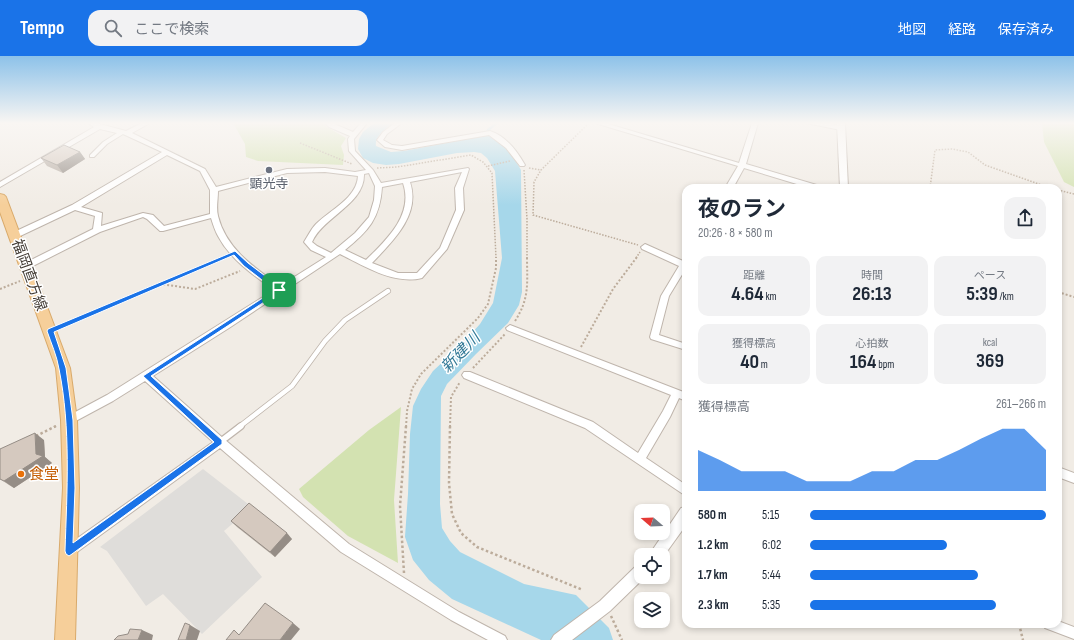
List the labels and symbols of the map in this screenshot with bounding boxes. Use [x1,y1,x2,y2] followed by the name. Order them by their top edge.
[264,165,274,175] marker: 顕光寺
[249,176,289,192] place label: 顕光寺
[7,237,51,313] street label: 福岡直方線
[262,273,296,307] pin
[437,328,486,377] water label: 新建川
[29,465,59,484] place label: 食堂
[16,469,26,479] marker: 食堂
[634,504,670,540] north arrow

